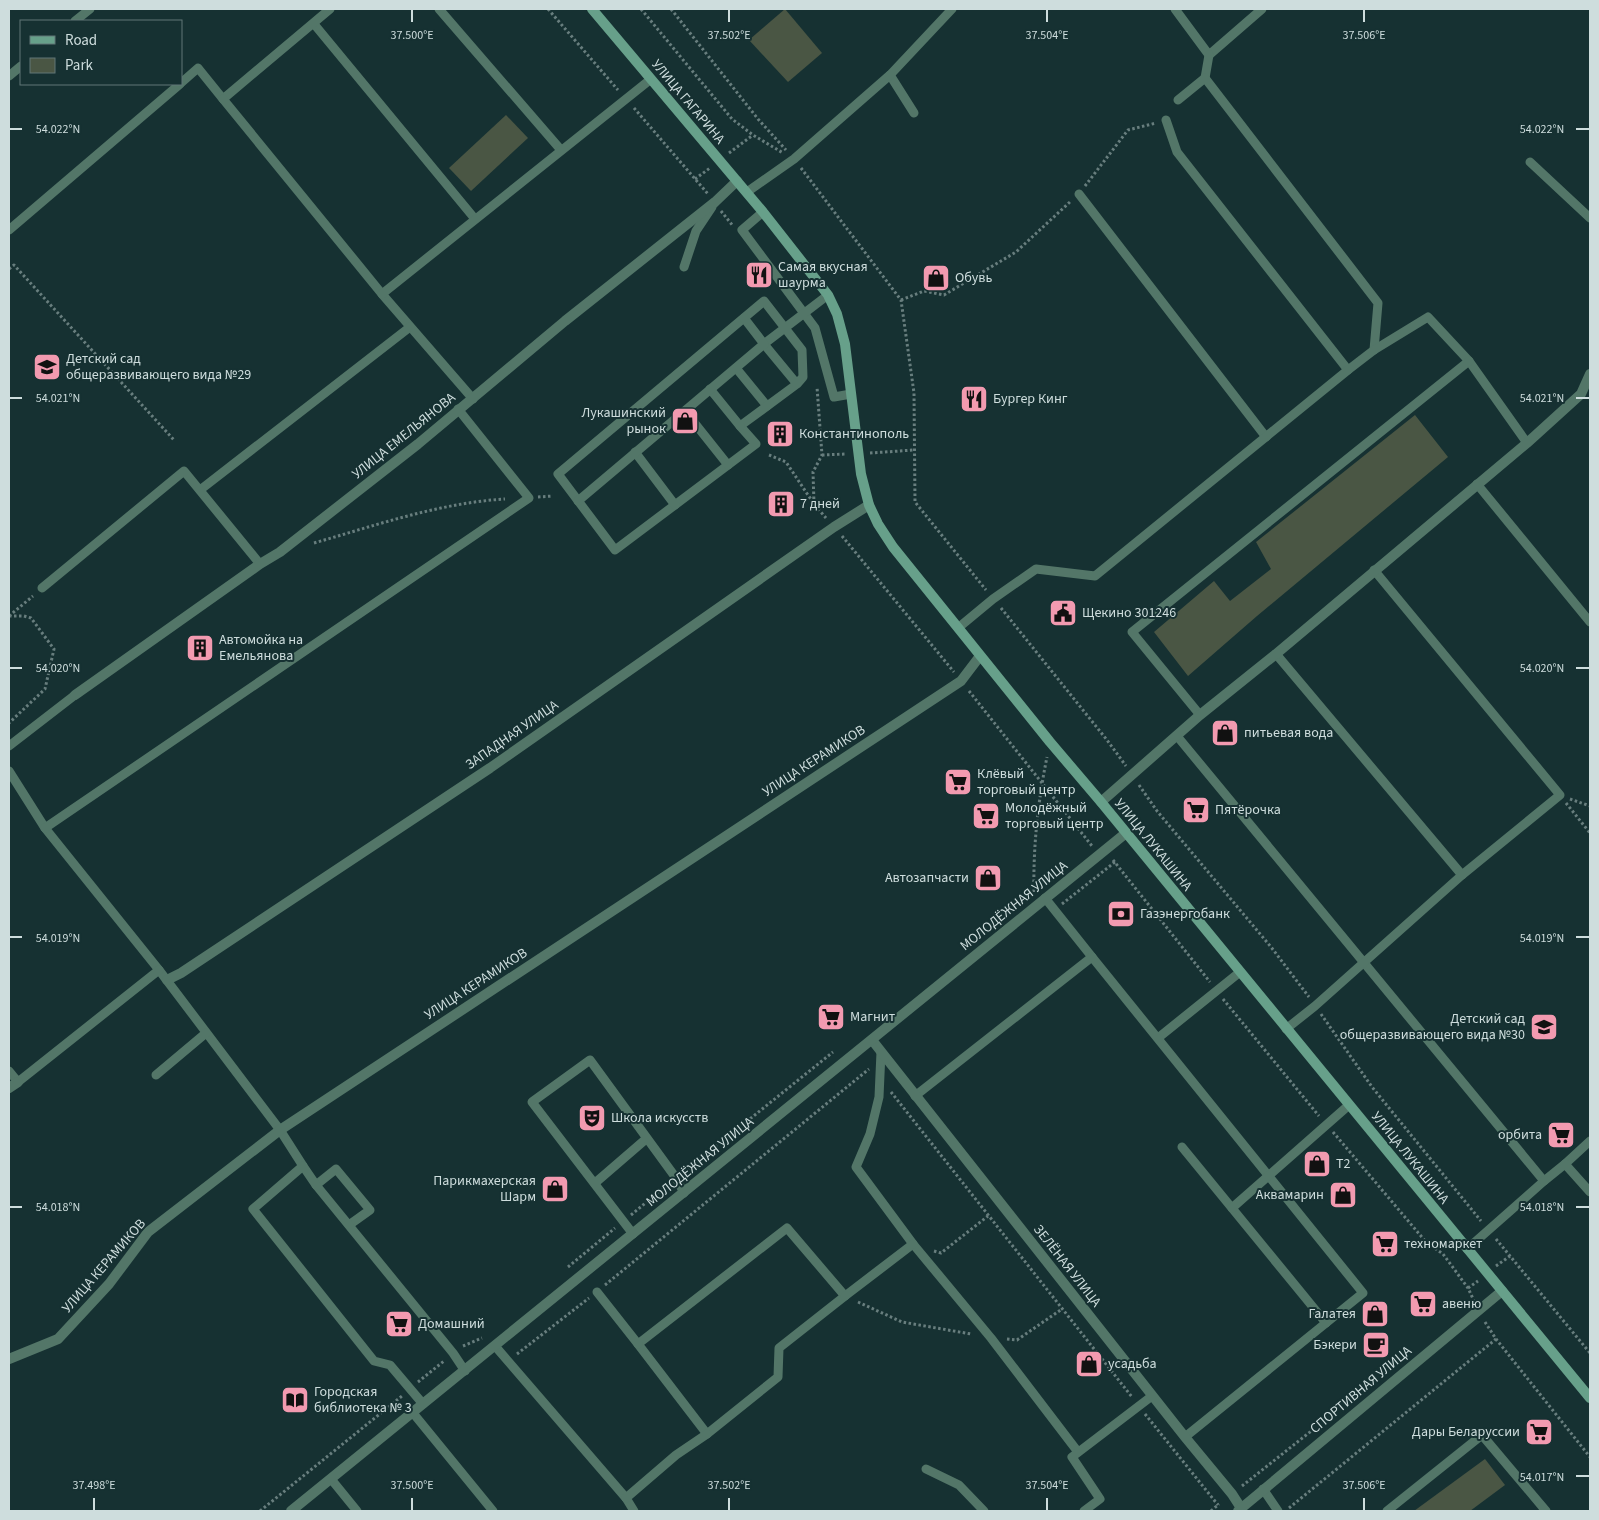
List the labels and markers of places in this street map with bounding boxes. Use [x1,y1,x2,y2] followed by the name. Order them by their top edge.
[778,257,868,293] place label: Самая вкусная шаурма
[744,260,774,290] restaurant icon: Самая вкусная шаурма
[921,263,951,293] shop icon: Обувь
[955,268,992,288] place label: Обувь
[66,349,251,385] place label: Детский сад общеразвивающего вида №29
[32,352,62,382] school or university icon: Детский сад общеразвивающего вида №29
[959,384,989,414] restaurant icon: Бургер Кинг
[993,389,1068,409] place label: Бургер Кинг
[581,403,666,439] place label: Лукашинский рынок
[670,406,700,436] shop icon: Лукашинский рынок
[765,419,795,449] building icon: Константинополь
[799,424,909,444] place label: Константинополь
[766,489,796,519] building icon: 7 дней
[800,494,840,514] place label: 7 дней
[1048,598,1078,628] public building icon: Щекино 301246
[1082,603,1176,623] place label: Щекино 301246
[219,630,303,666] place label: Автомойка на Емельянова
[185,633,215,663] building icon: Автомойка на Емельянова
[1210,718,1240,748] shop icon: питьевая вода
[1244,723,1333,743] place label: питьевая вода
[977,764,1076,800] place label: Клёвый торговый центр
[943,767,973,797] supermarket icon: Клёвый торговый центр
[1181,795,1211,825] supermarket icon: Пятёрочка
[1005,798,1104,834] place label: Молодёжный торговый центр
[1215,800,1281,820] place label: Пятёрочка
[971,801,1001,831] supermarket icon: Молодёжный торговый центр
[973,863,1003,893] shop icon: Автозапчасти
[885,868,969,888] place label: Автозапчасти
[1106,899,1136,929] bank icon: Газэнергобанк
[1140,904,1230,924] place label: Газэнергобанк
[816,1002,846,1032] supermarket icon: Магнит
[850,1007,896,1027] place label: Магнит
[1340,1009,1526,1045] place label: Детский сад общеразвивающего вида №30
[1529,1012,1559,1042] school or university icon: Детский сад общеразвивающего вида №30
[577,1103,607,1133] theatre icon: Школа искусств
[611,1108,708,1128] place label: Школа искусств
[1546,1120,1576,1150] supermarket icon: орбита
[1498,1125,1542,1145] place label: орбита
[1302,1149,1332,1179] shop icon: T2
[1336,1154,1351,1174] place label: T2
[433,1171,536,1207] place label: Парикмахерская Шарм
[540,1174,570,1204] shop icon: Парикмахерская Шарм
[1328,1180,1358,1210] shop icon: Аквамарин
[1256,1185,1324,1205] place label: Аквамарин
[1370,1229,1400,1259] supermarket icon: техномаркет
[1404,1234,1483,1254] place label: техномаркет
[1408,1289,1438,1319] supermarket icon: авеню
[1442,1294,1481,1314] place label: авеню
[1360,1299,1390,1329] shop icon: Галатея
[1309,1304,1356,1324] place label: Галатея
[384,1309,414,1339] supermarket icon: Домашний
[418,1314,485,1334] place label: Домашний
[1361,1330,1391,1360] cafe icon: Бэкери
[1313,1335,1357,1355] place label: Бэкери
[1074,1349,1104,1379] shop icon: усадьба
[1108,1354,1157,1374] place label: усадьба
[314,1382,412,1418] place label: Городская библиотека № 3
[280,1385,310,1415] library icon: Городская библиотека № 3
[1524,1417,1554,1447] supermarket icon: Дары Беларуссии
[1412,1422,1520,1442] place label: Дары Беларуссии

